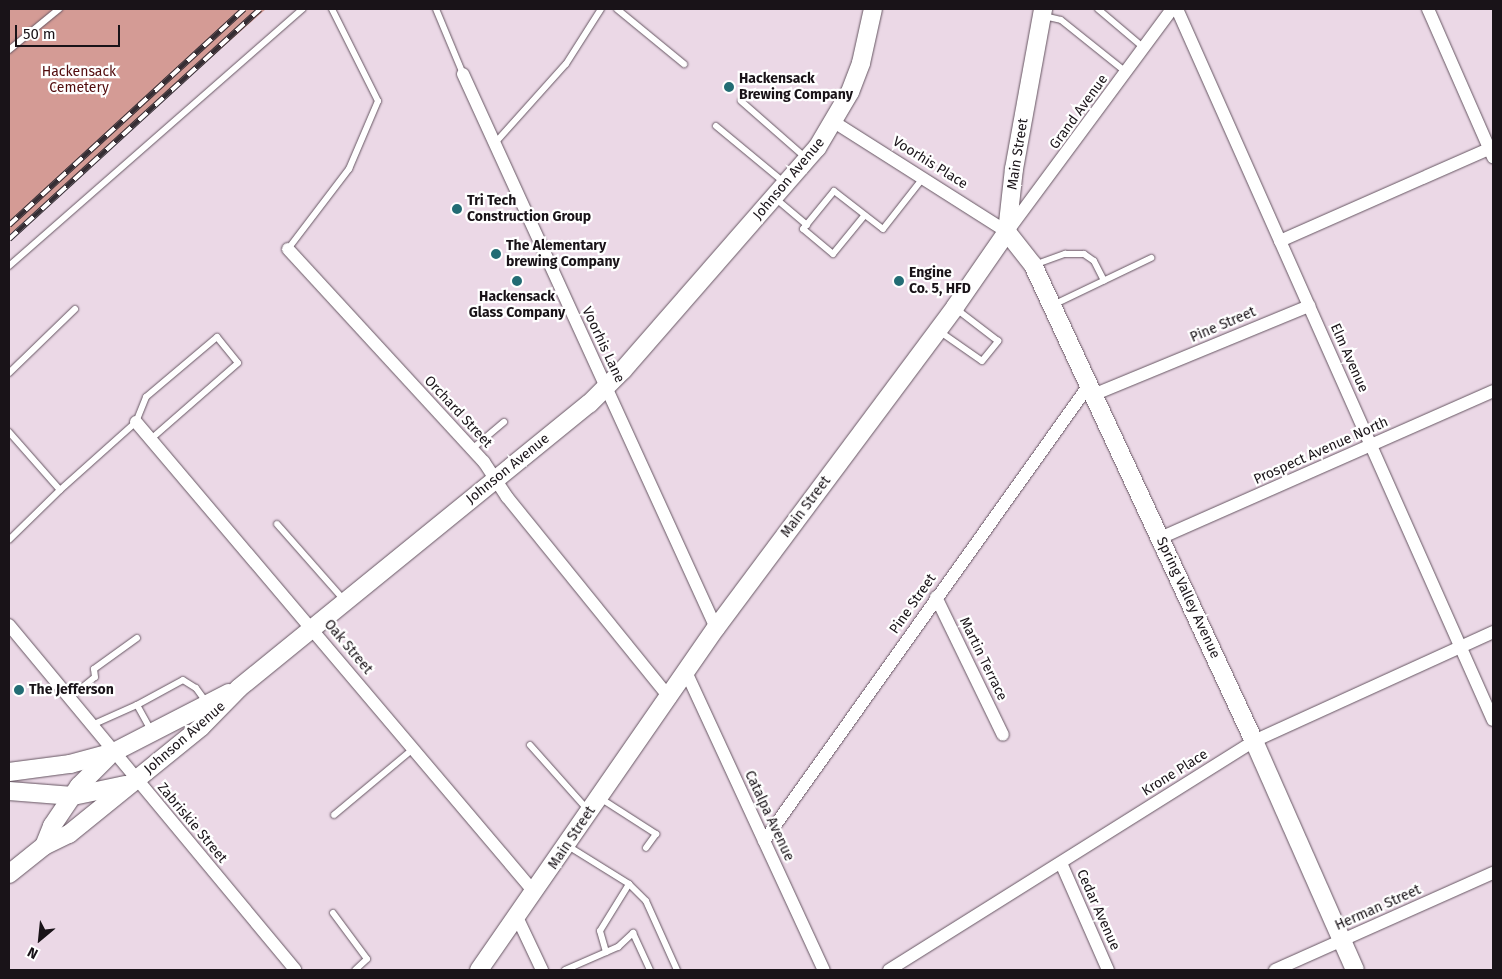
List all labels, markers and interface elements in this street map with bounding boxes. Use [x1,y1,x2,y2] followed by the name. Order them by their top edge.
[18,15,122,47] scale bar
[23,25,56,43] text: 50 m
[42,64,116,96] park label: Hackensack Cemetery
[739,71,853,104] place label: Hackensack Brewing Company
[1046,71,1112,153] street label: Grand Avenue
[723,81,735,93] marker: Hackensack Brewing Company
[1004,117,1032,191] street label: Main Street
[889,133,971,193] street label: Voorhis Place
[750,135,828,223] street label: Johnson Avenue
[467,193,591,226] place label: Tri Tech Construction Group
[451,203,463,215] marker: Tri Tech Construction Group
[506,238,620,270] place label: The Alementary brewing Company
[490,248,502,260] marker: The Alementary brewing Company
[909,265,971,298] place label: Engine Co. 5, HFD
[511,275,523,287] marker: Hackensack Glass Company
[893,275,905,287] marker: Engine Co. 5, HFD
[469,289,565,322] place label: Hackensack Glass Company
[578,304,628,386] street label: Voorhis Lane
[1188,304,1258,346] street label: Pine Street
[1326,321,1372,395] street label: Elm Avenue
[420,373,496,451] street label: Orchard Street
[1251,414,1391,488] street label: Prospect Avenue North
[463,430,553,508] street label: Johnson Avenue
[778,473,834,541] street label: Main Street
[1153,535,1223,661] street label: Spring Valley Avenue
[886,571,940,637] street label: Pine Street
[956,614,1010,704] street label: Martin Terrace
[320,616,376,678] street label: Oak Street
[29,682,114,698] place label: The Jefferson
[13,684,25,696] marker: The Jefferson
[141,698,229,778] street label: Johnson Avenue
[1139,746,1211,800] street label: Krone Place
[741,768,797,864] street label: Catalpa Avenue
[154,780,230,866] street label: Zabriskie Street
[545,803,599,873] street label: Main Street
[1073,867,1123,953] street label: Cedar Avenue
[1333,882,1423,934] street label: Herman Street
[15,914,65,964] north arrow
[25,943,41,962] text: N

